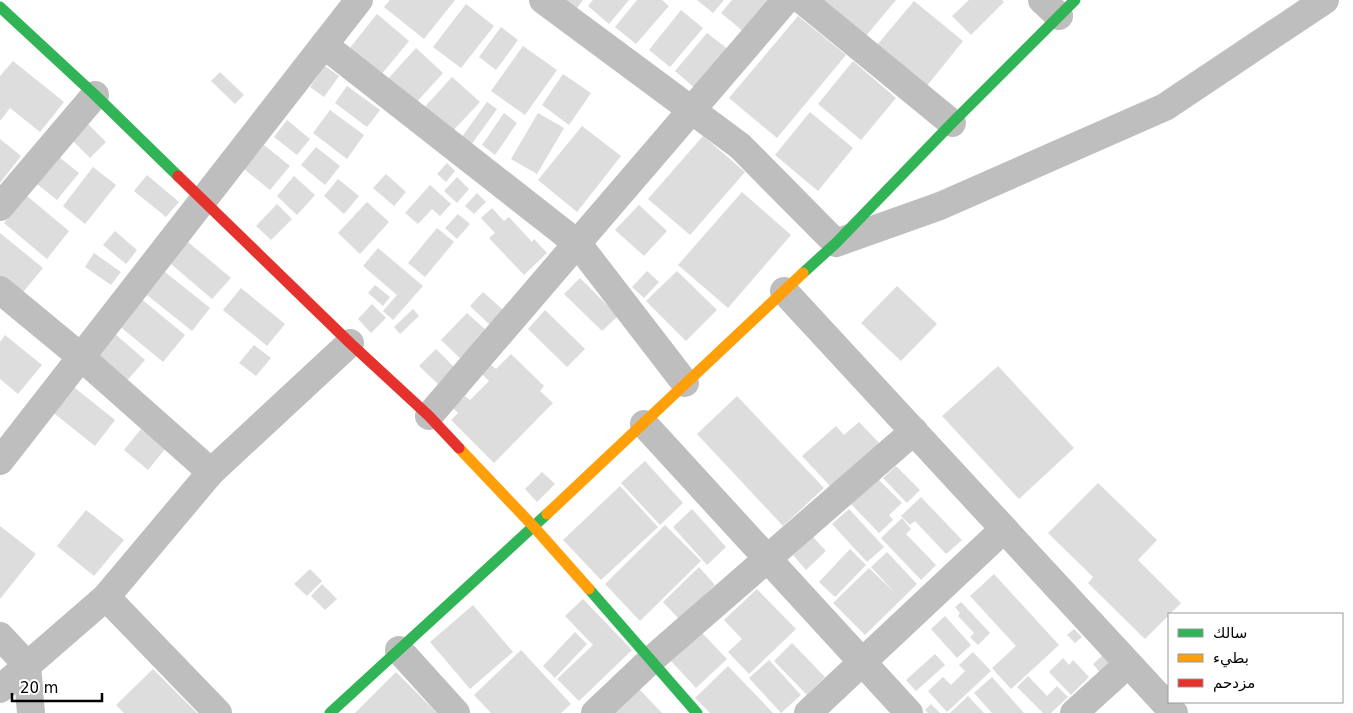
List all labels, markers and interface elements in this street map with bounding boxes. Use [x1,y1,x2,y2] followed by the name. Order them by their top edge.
[1168,613,1343,703] legend
[1213,624,1247,642] text: سالك
[1213,649,1249,668] text: بطيء
[12,670,102,702] scale bar
[1213,674,1255,692] text: مزدحم
[20,679,58,697] text: 20 m

